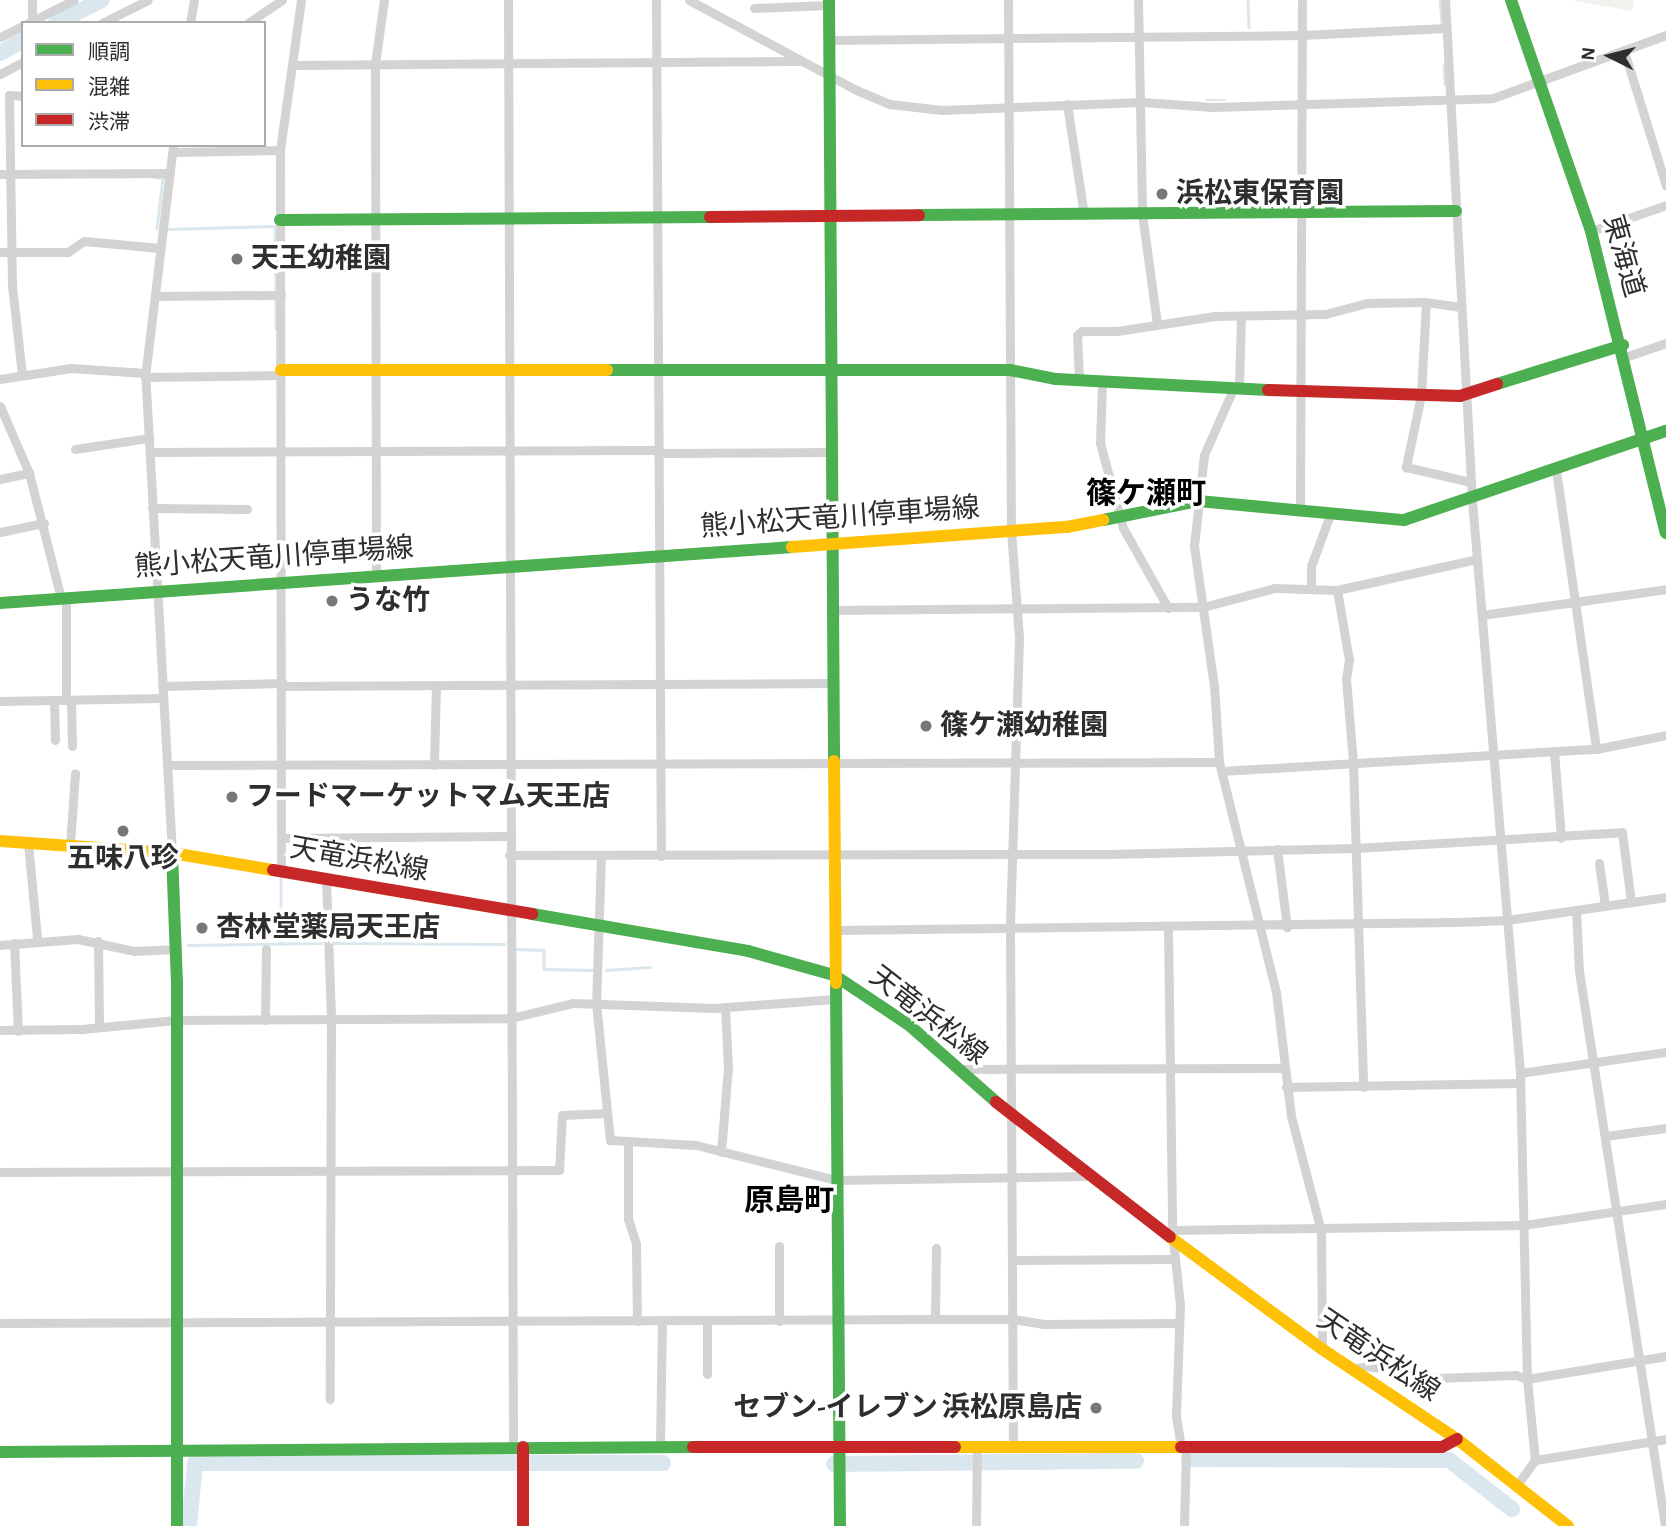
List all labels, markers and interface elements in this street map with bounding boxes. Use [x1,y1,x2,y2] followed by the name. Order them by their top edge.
[21,21,266,147] legend
[1575,21,1645,91] north arrow
[88,42,130,63] text: 順調
[1578,46,1599,61] text: N
[88,77,130,98] text: 混雑
[88,112,130,133] text: 渋滞
[1176,177,1344,211] place label: 浜松東保育園
[1154,186,1170,202] marker: 浜松東保育園
[1595,211,1651,301] street label: 東海道
[251,242,391,276] place label: 天王幼稚園
[229,251,245,267] marker: 天王幼稚園
[1086,476,1206,512] district label: 篠ケ瀬町
[699,491,981,545] street label: 熊小松天竜川停車場線
[133,531,415,585] street label: 熊小松天竜川停車場線
[346,584,430,618] place label: うな竹
[324,593,340,609] marker: うな竹
[940,709,1108,743] place label: 篠ケ瀬幼稚園
[918,718,934,734] marker: 篠ケ瀬幼稚園
[246,780,610,814] place label: フードマーケットマム天王店
[224,789,240,805] marker: フードマーケットマム天王店
[115,823,131,839] marker: 五味八珍
[287,831,431,889] street label: 天竜浜松線
[67,842,179,876] place label: 五味八珍
[216,911,440,945] place label: 杏林堂薬局天王店
[194,920,210,936] marker: 杏林堂薬局天王店
[862,960,994,1072] street label: 天竜浜松線
[744,1183,834,1219] district label: 原島町
[1311,1303,1445,1409] street label: 天竜浜松線
[733,1391,1082,1425] place label: セブン‐イレブン 浜松原島店
[1088,1400,1104,1416] marker: セブン‐イレブン 浜松原島店

